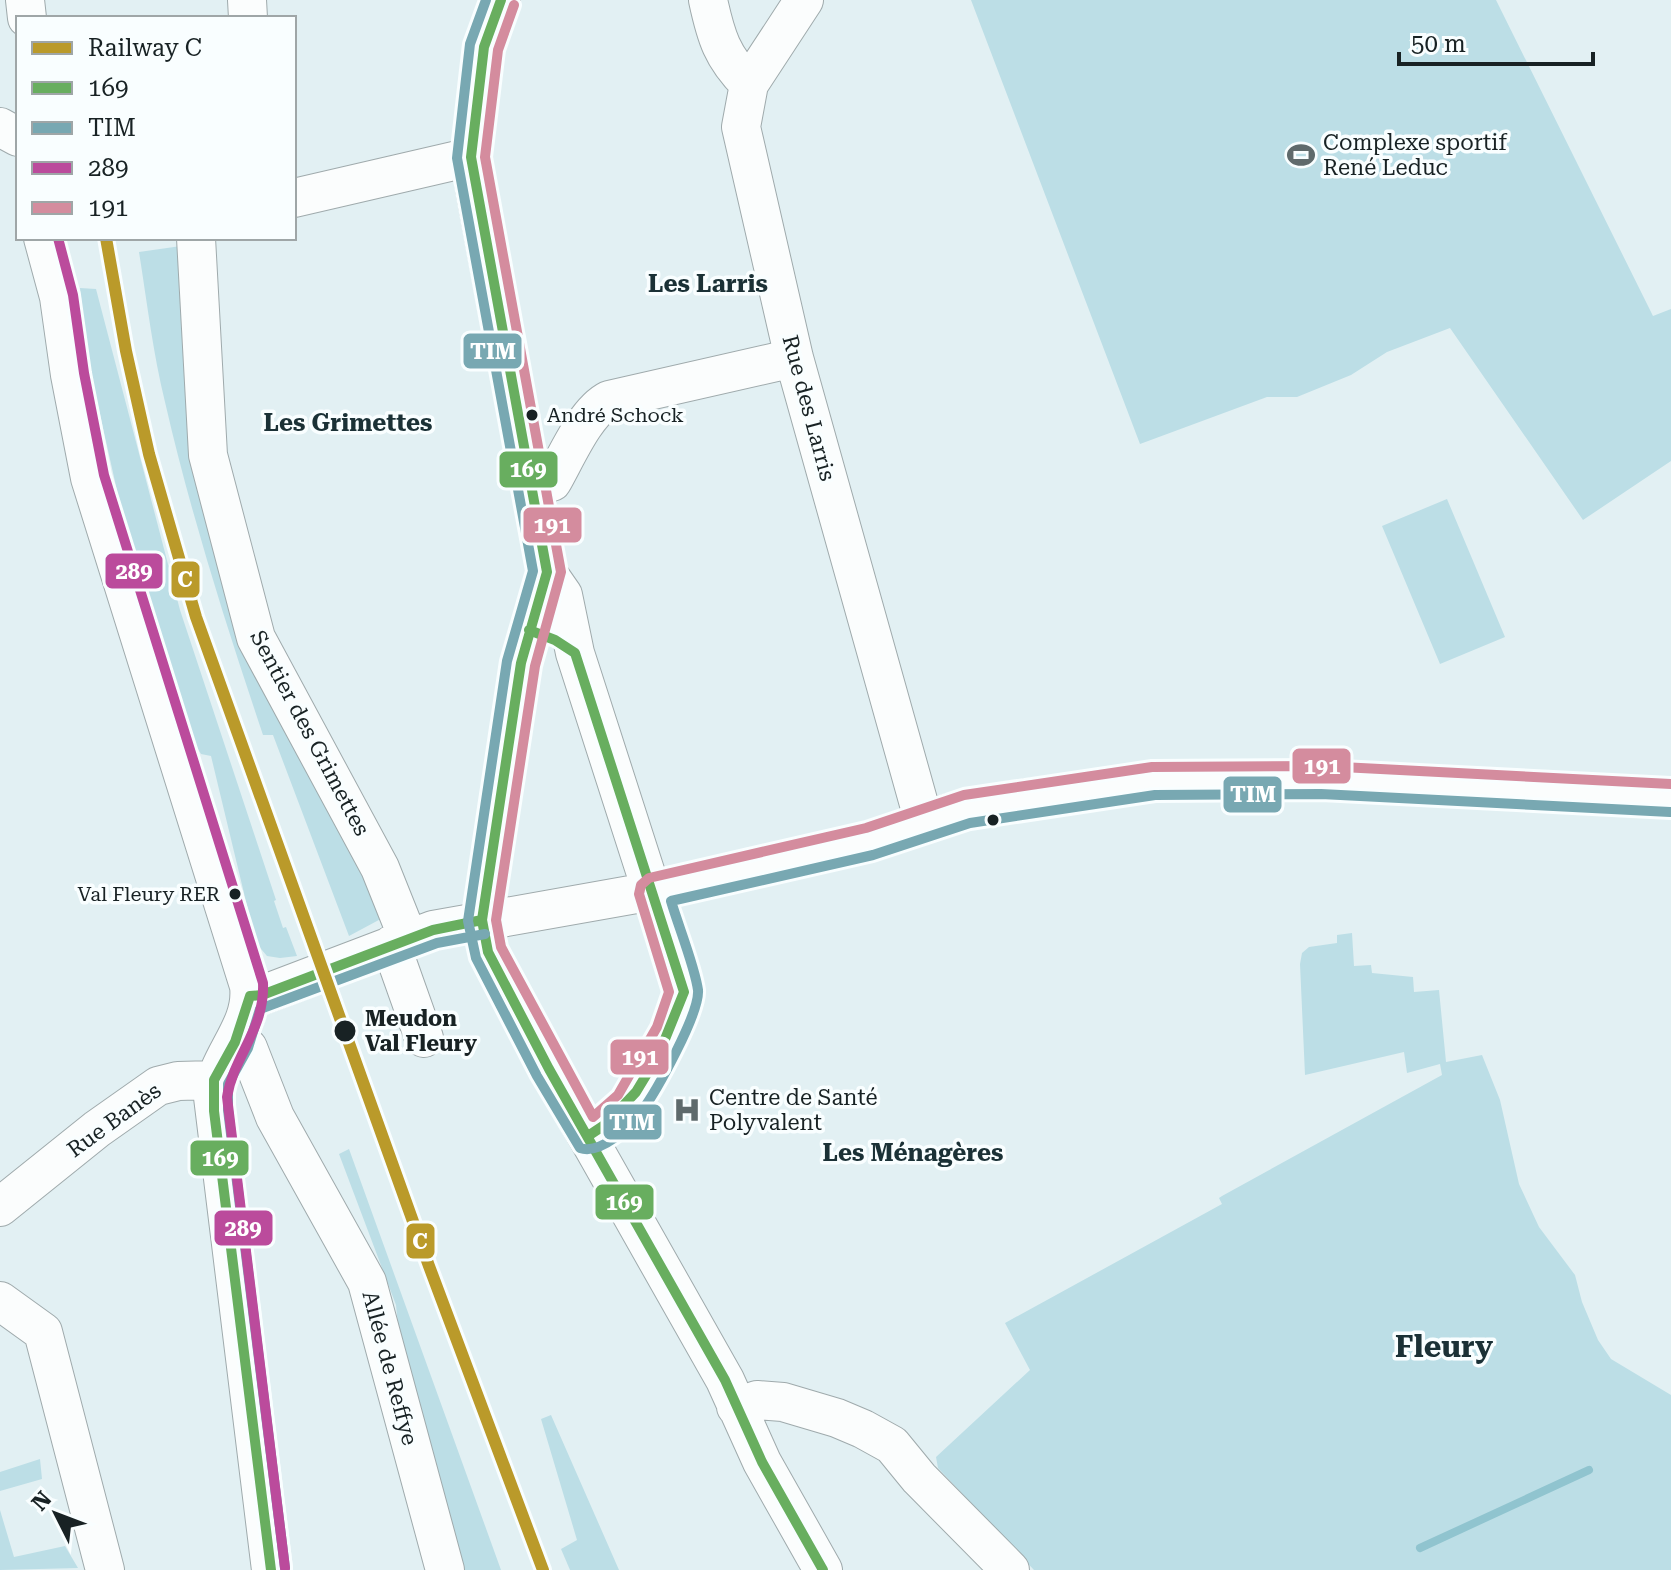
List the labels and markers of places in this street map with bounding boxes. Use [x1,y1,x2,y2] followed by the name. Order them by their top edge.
[1323,130,1508,180] place label: Complexe sportif René Leduc
[1286,140,1316,170] sports icon: Complexe sportif René Leduc
[547,403,684,427] place label: André Schock
[524,407,540,423] marker: André Schock
[985,812,1001,828] unlabelled marker
[77,882,220,906] place label: Val Fleury RER
[227,886,243,902] marker: Val Fleury RER
[365,1006,478,1056] place label: Meudon Val Fleury
[332,1018,358,1044] marker: Meudon Val Fleury
[709,1085,878,1135] place label: Centre de Santé Polyvalent
[672,1095,702,1125] hospital icon: Centre de Santé Polyvalent

